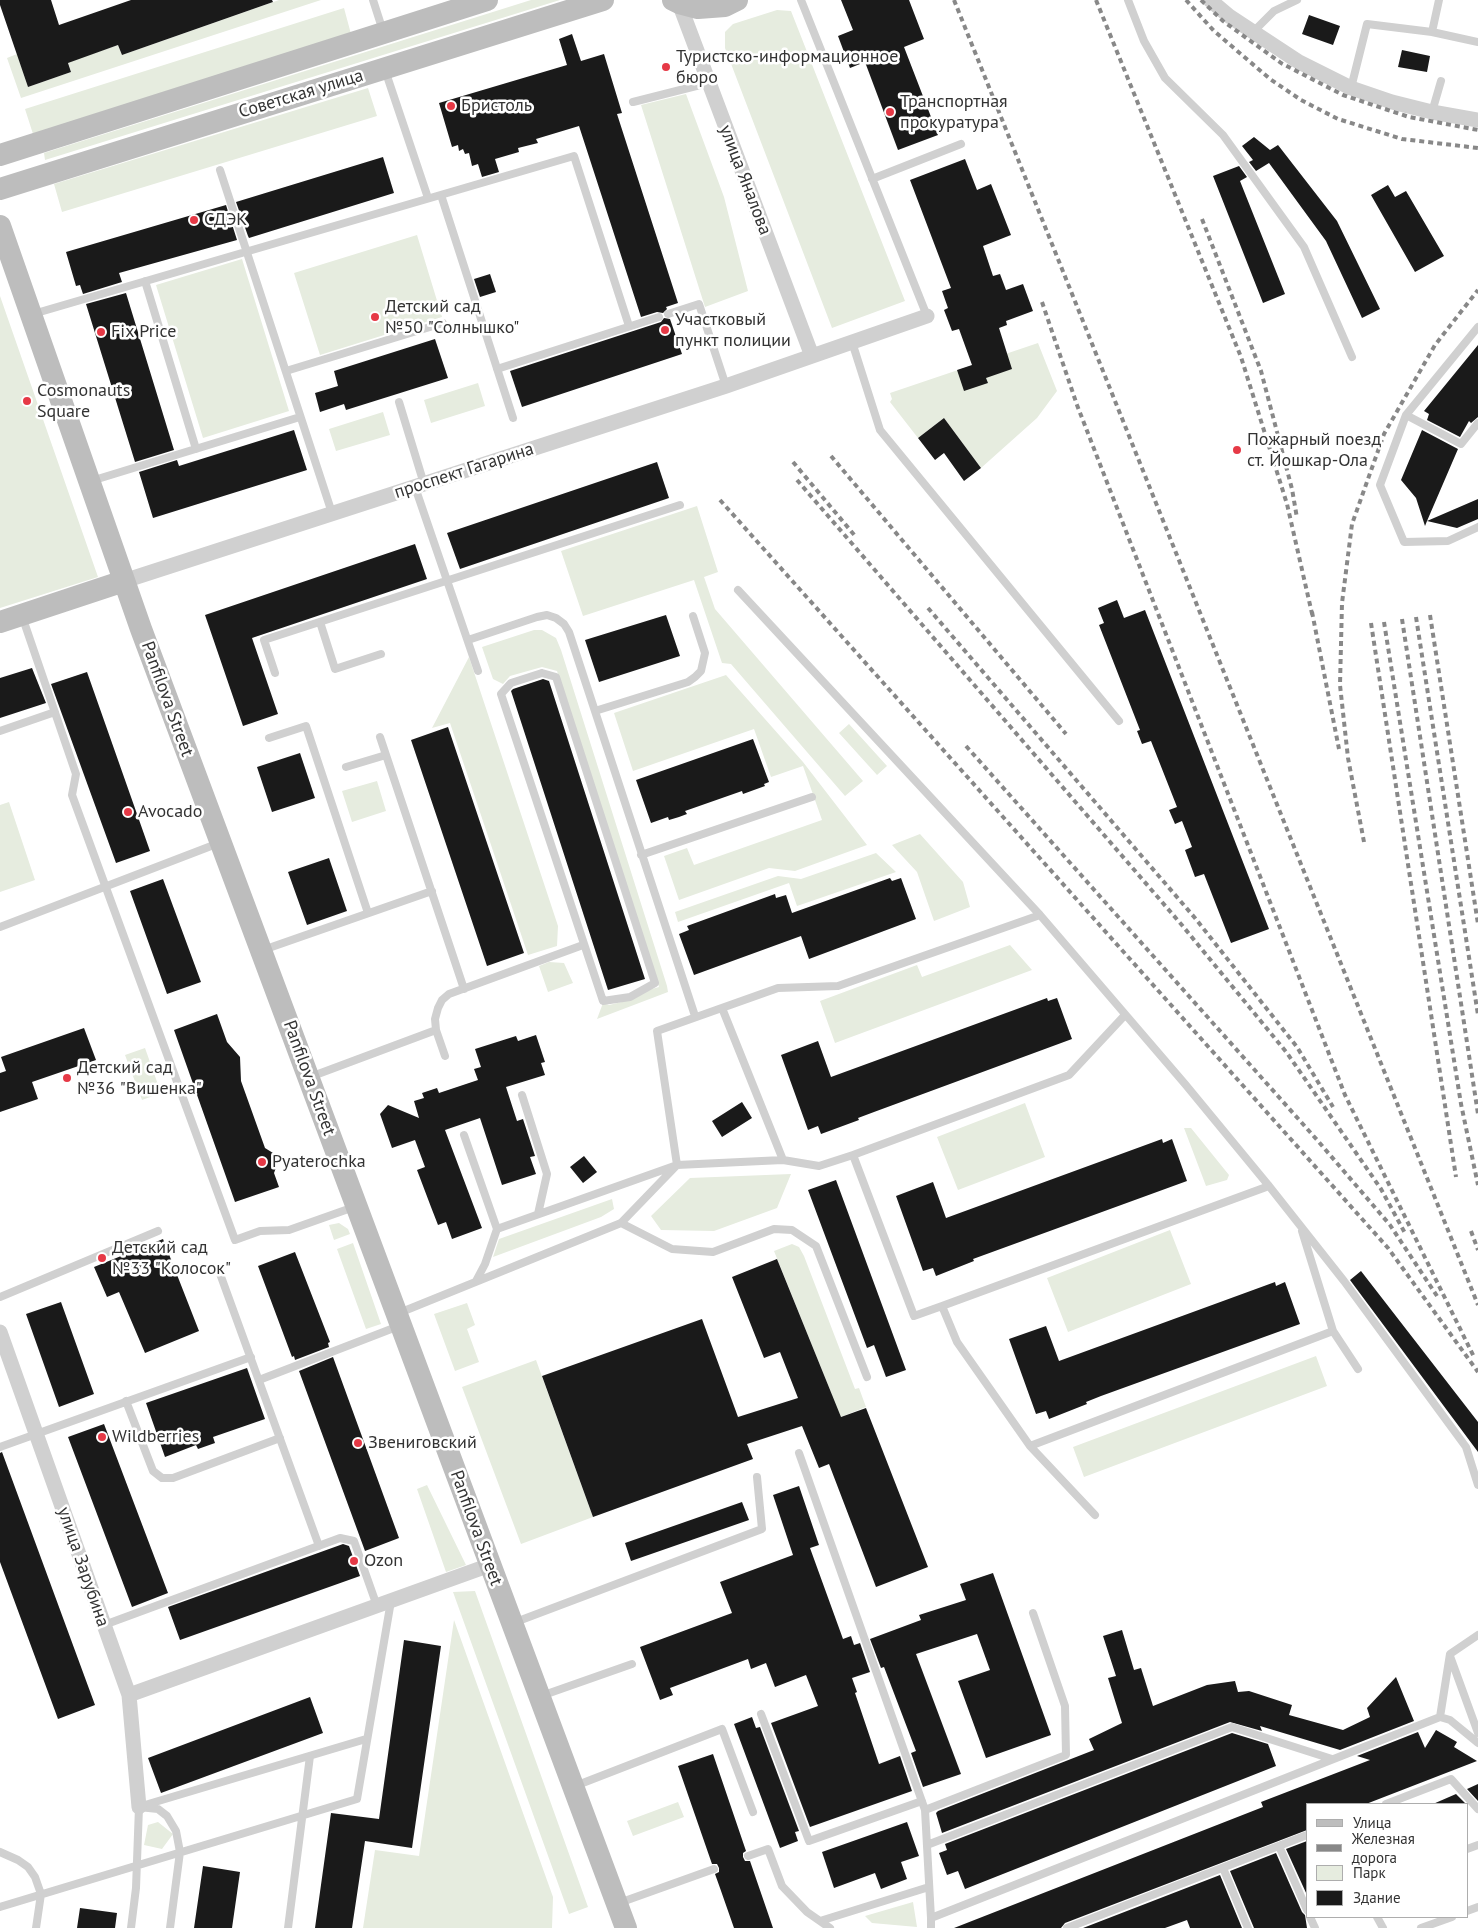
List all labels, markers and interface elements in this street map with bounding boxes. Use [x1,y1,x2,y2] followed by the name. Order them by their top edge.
[676,46,898,88] place label: Туристско-информационное бюро
[660,61,672,73] marker: Туристско-информационное бюро
[236,65,366,123] street label: Советская улица
[900,91,1008,134] place label: Транспортная прокуратура
[461,95,532,117] place label: Бристоль
[445,100,457,112] marker: Бристоль
[884,106,896,118] marker: Транспортная прокуратура
[714,122,776,238] street label: улица Яналова
[204,209,247,231] place label: СДЭК
[188,214,200,226] marker: СДЭК
[385,296,519,338] place label: Детский сад №50 "Солнышко"
[675,309,791,352] place label: Участковый пункт полиции
[369,311,381,323] marker: Детский сад №50 "Солнышко"
[111,321,176,343] place label: Fix Price
[659,324,671,336] marker: Участковый пункт полиции
[95,326,107,338] marker: Fix Price
[37,380,130,422] place label: Cosmonauts Square
[21,395,33,407] marker: Cosmonauts Square
[1247,429,1381,472] place label: Пожарный поезд ст. Йошкар-Ола
[392,438,536,504] street label: проспект Гагарина
[1231,444,1243,456] marker: Пожарный поезд ст. Йошкар-Ола
[136,638,198,760] street label: Panfilova Street
[138,801,202,823] place label: Avocado
[122,806,134,818] marker: Avocado
[278,1017,340,1139] street label: Panfilova Street
[77,1057,202,1100] place label: Детский сад №36 "Вишенка"
[61,1072,73,1084] marker: Детский сад №36 "Вишенка"
[272,1151,366,1173] place label: Pyaterochka
[256,1156,268,1168] marker: Pyaterochka
[112,1237,231,1280] place label: Детский сад №33 "Колосок"
[96,1252,108,1264] marker: Детский сад №33 "Колосок"
[112,1426,199,1448] place label: Wildberries
[96,1431,108,1443] marker: Wildberries
[368,1432,477,1454] place label: Звениговский
[352,1437,364,1449] marker: Звениговский
[445,1467,507,1589] street label: Panfilova Street
[52,1504,114,1630] street label: улица Зарубина
[364,1550,403,1572] place label: Ozon
[348,1555,360,1567] marker: Ozon
[1306,1803,1468,1918] legend
[1353,1813,1391,1832] text: Улица
[1352,1829,1415,1867] text: Железная дорога
[1353,1863,1386,1882] text: Парк
[1353,1888,1401,1907] text: Здание

